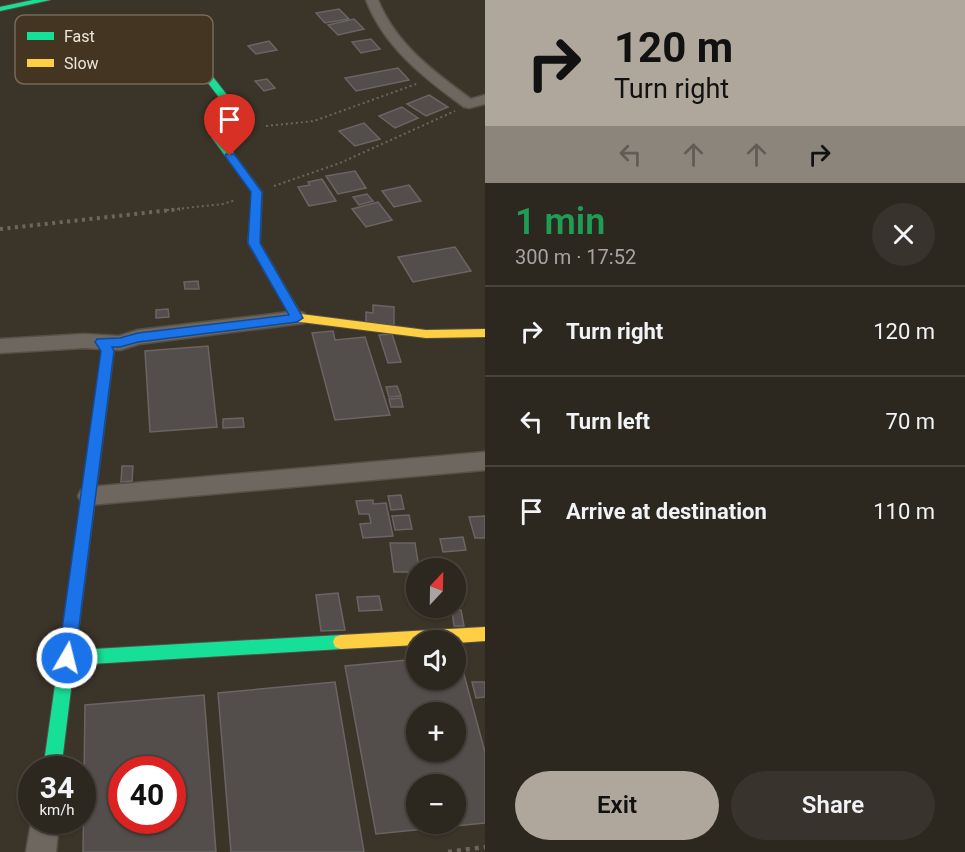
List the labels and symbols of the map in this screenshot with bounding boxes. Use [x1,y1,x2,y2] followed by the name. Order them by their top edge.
[15,15,213,84] legend
[64,27,95,46] text: Fast
[64,54,99,73] text: Slow
[204,94,255,156] pin
[406,558,466,618] north arrow
[35,626,99,690] position arrow
[108,756,186,834] speed limit sign: 40

